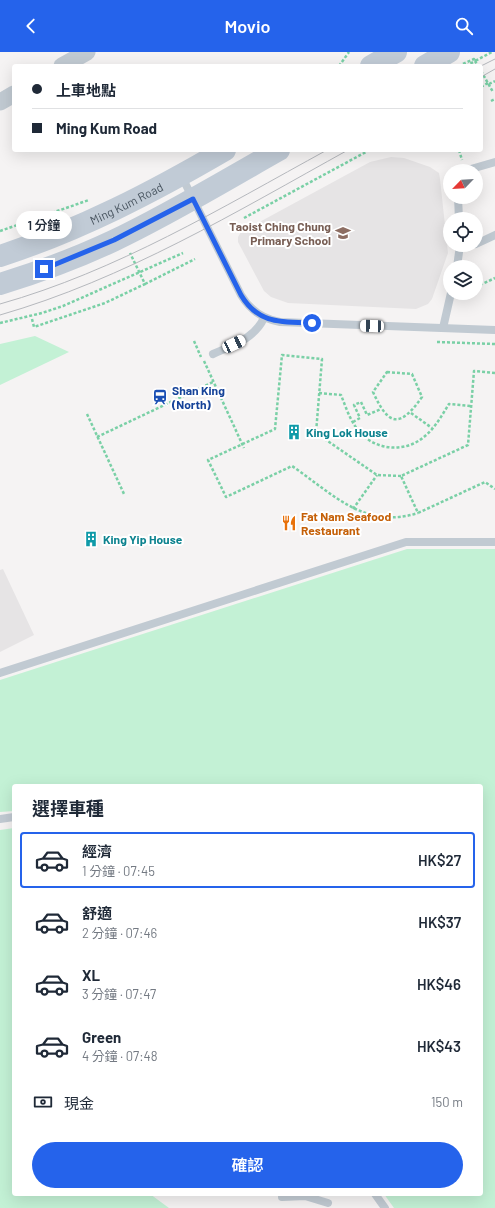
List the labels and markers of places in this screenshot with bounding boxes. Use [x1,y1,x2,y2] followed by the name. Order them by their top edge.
[229,219,331,247] place label: Taoist Ching Chung Primary School
[334,224,352,242] school or university icon: Taoist Ching Chung Primary School
[171,383,225,411] place label: Shan King (North)
[151,388,169,406] station icon: Shan King (North)
[285,423,303,441] building icon: King Lok House
[306,425,388,439] place label: King Lok House
[301,509,392,537] place label: Fat Nam Seafood Restaurant
[280,514,298,532] restaurant icon: Fat Nam Seafood Restaurant
[82,530,100,548] building icon: King Yip House
[103,532,183,546] place label: King Yip House

